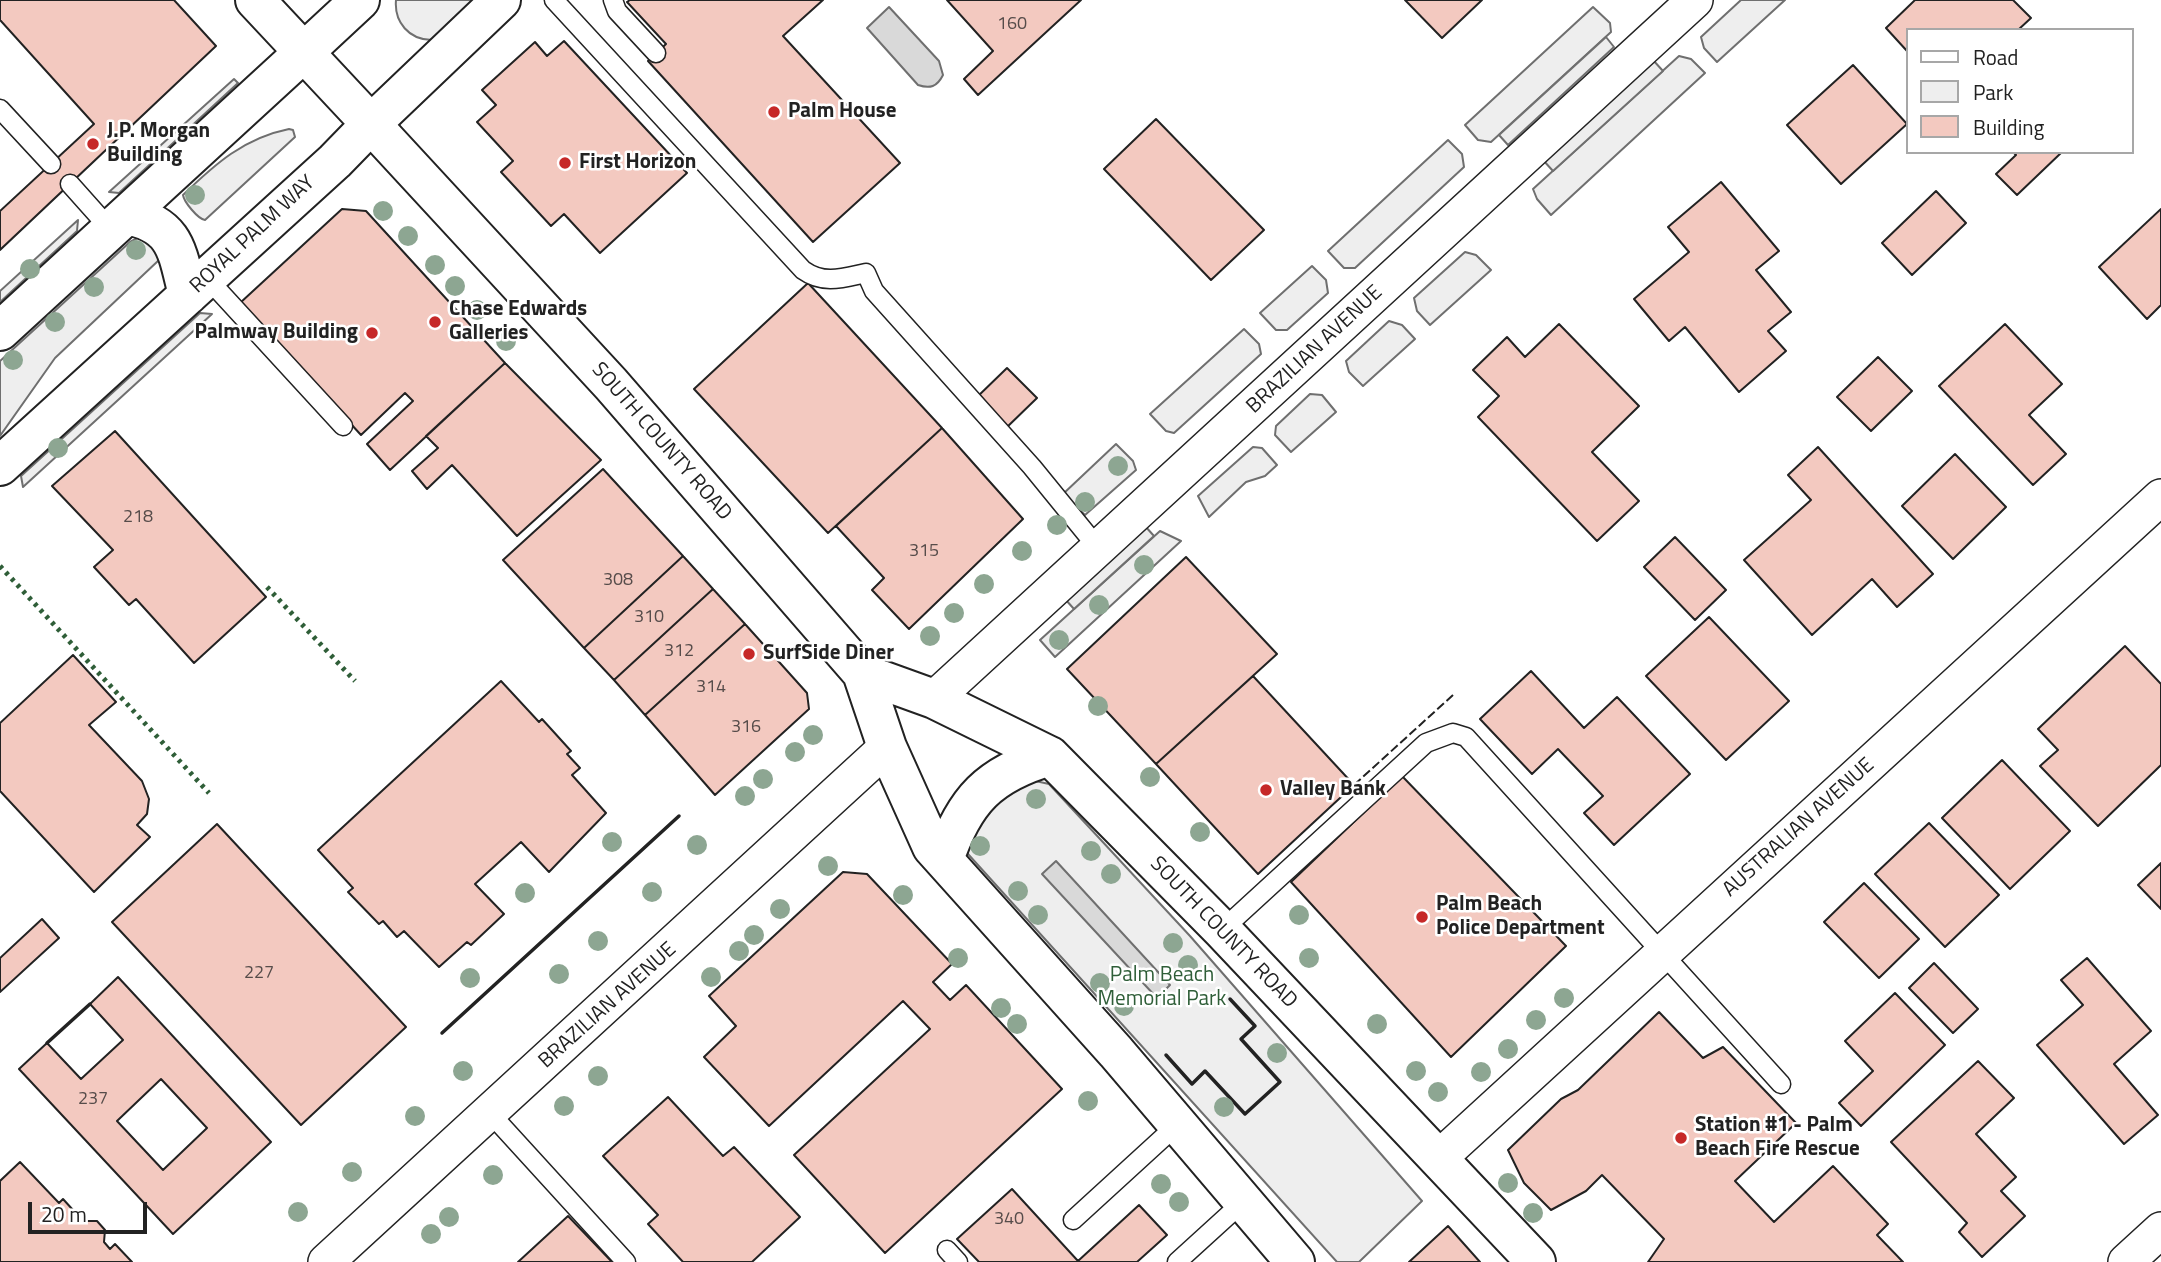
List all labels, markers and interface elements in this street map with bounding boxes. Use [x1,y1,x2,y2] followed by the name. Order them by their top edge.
[997,14,1027,36] house number: 160
[1906,28,2133,154] legend
[1973,41,2018,73] text: Road
[1973,76,2013,108] text: Park
[788,99,896,125] place label: Palm House
[766,104,782,120] marker: Palm House
[1973,111,2044,143] text: Building
[107,119,210,169] place label: J.P. Morgan Building
[85,136,101,152] marker: J.P. Morgan Building
[579,150,696,176] place label: First Horizon
[557,155,573,171] marker: First Horizon
[185,171,321,299] street label: ROYAL PALM WAY
[1242,281,1388,419] street label: BRAZILIAN AVENUE
[449,297,587,347] place label: Chase Edwards Galleries
[427,314,443,330] marker: Chase Edwards Galleries
[195,320,358,346] place label: Palmway Building
[364,325,380,341] marker: Palmway Building
[586,358,736,526] street label: SOUTH COUNTY ROAD
[123,507,153,529] house number: 218
[909,541,939,563] house number: 315
[603,570,633,592] house number: 308
[634,607,664,629] house number: 310
[664,641,694,663] house number: 312
[763,641,894,667] place label: SurfSide Diner
[741,646,757,662] marker: SurfSide Diner
[696,677,726,699] house number: 314
[731,717,761,739] house number: 316
[1718,753,1880,903] street label: AUSTRALIAN AVENUE
[1280,777,1386,803] place label: Valley Bank
[1258,782,1274,798] marker: Valley Bank
[1144,852,1302,1014] street label: SOUTH COUNTY ROAD
[1436,892,1605,942] place label: Palm Beach Police Department
[1414,909,1430,925] marker: Palm Beach Police Department
[534,938,682,1074] street label: BRAZILIAN AVENUE
[244,963,274,985] house number: 227
[1098,963,1226,1013] park label: Palm Beach Memorial Park
[78,1089,108,1111] house number: 237
[1695,1113,1860,1163] place label: Station #1 - Palm Beach Fire Rescue
[1673,1130,1689,1146] marker: Station #1 - Palm Beach Fire Rescue
[32,1188,150,1232] scale bar
[41,1198,87,1230] text: 20 m
[994,1209,1024,1231] house number: 340

